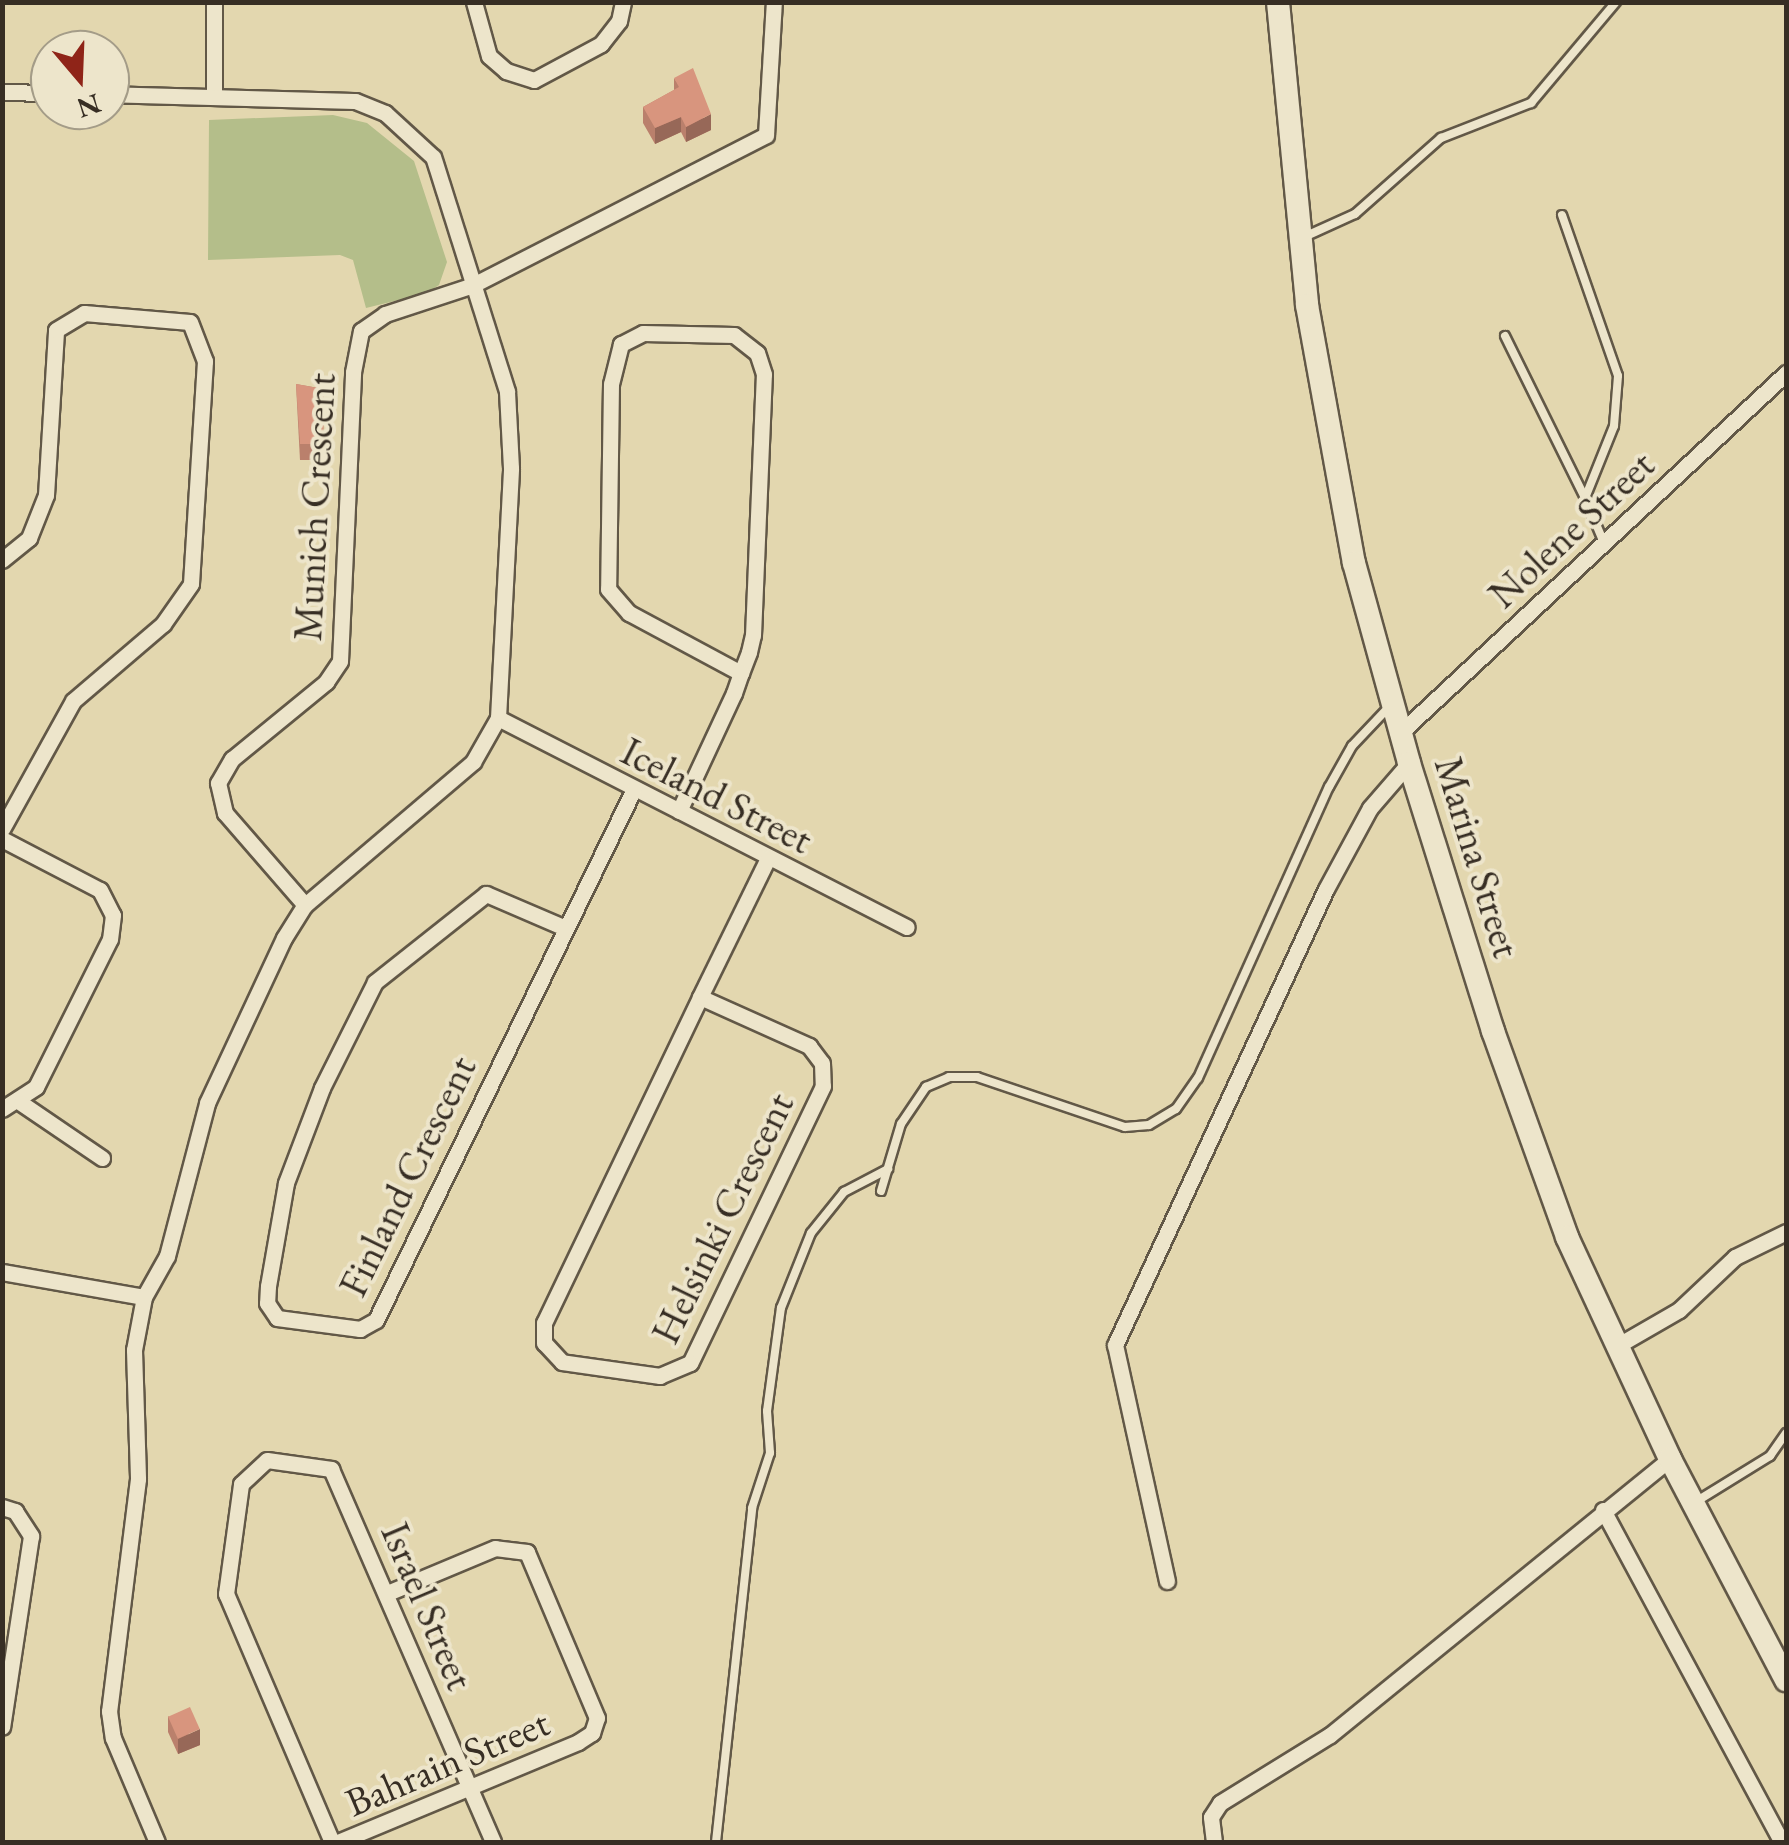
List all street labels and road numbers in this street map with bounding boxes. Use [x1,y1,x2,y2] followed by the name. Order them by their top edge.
[283,372,345,642] street label: Munich Crescent
[1478,440,1664,618] street label: Nolene Street
[614,727,820,863] street label: Iceland Street
[1425,751,1531,963] street label: Marina Street
[328,1048,486,1304] street label: Finland Crescent
[641,1085,803,1351] street label: Helsinki Crescent
[371,1515,485,1697] street label: Israel Street
[338,1698,556,1826] street label: Bahrain Street

